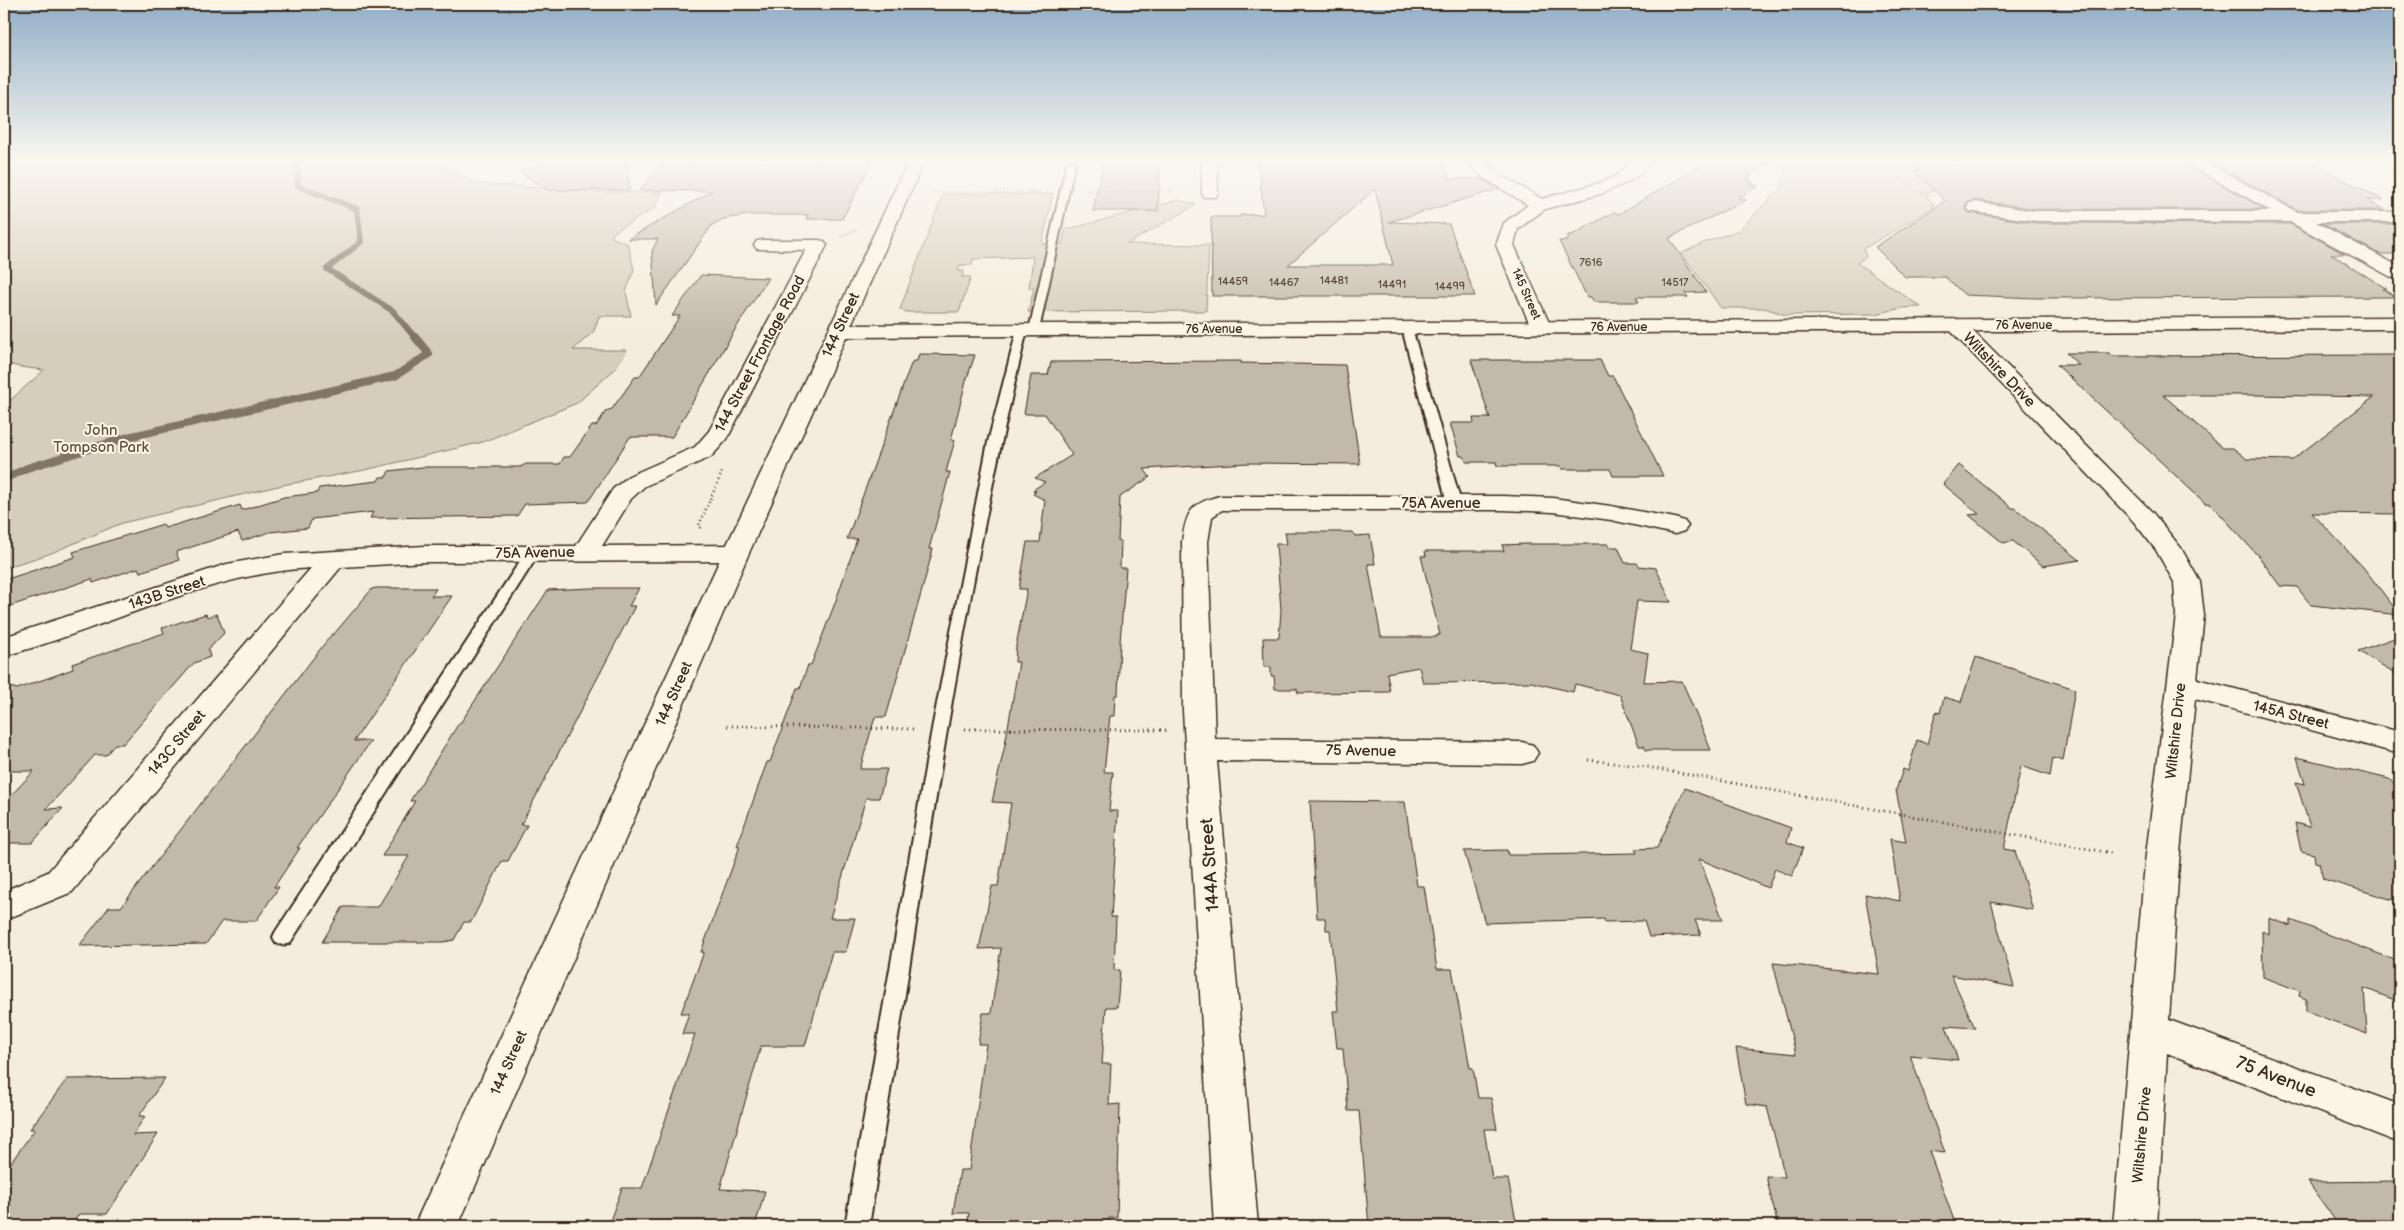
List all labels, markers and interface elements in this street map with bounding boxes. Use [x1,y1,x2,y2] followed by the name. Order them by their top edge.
[1579,256,1603,269] house number: 7616
[1508,266,1544,322] street label: 145 Street
[711,272,809,436] street label: 144 Street Frontage Road
[1320,274,1348,287] house number: 14481
[1218,275,1248,288] house number: 14459
[1269,276,1299,289] house number: 14467
[1662,276,1689,289] house number: 14517
[1378,278,1406,291] house number: 14491
[1435,280,1465,293] house number: 14499
[818,289,864,360] street label: 144 Street
[1996,318,2052,333] street label: 76 Avenue
[1591,320,1647,335] street label: 76 Avenue
[1186,322,1242,337] street label: 76 Avenue
[1959,329,2040,411] street label: Wiltshire Drive
[53,421,149,457] park label: John Tompson Park
[1401,494,1481,513] street label: 75A Avenue
[495,543,575,563] street label: 75A Avenue
[126,572,208,614] street label: 143B Street
[651,658,697,729] street label: 144 Street
[2161,682,2191,780] street label: Wiltshire Drive
[2251,696,2331,734] street label: 145A Street
[144,706,210,780] street label: 143C Street
[1326,741,1396,761] street label: 75 Avenue
[1196,817,1224,913] street label: 144A Street
[486,1027,532,1098] street label: 144 Street
[2233,1052,2319,1102] street label: 75 Avenue
[2128,1086,2156,1184] street label: Wiltshire Drive

